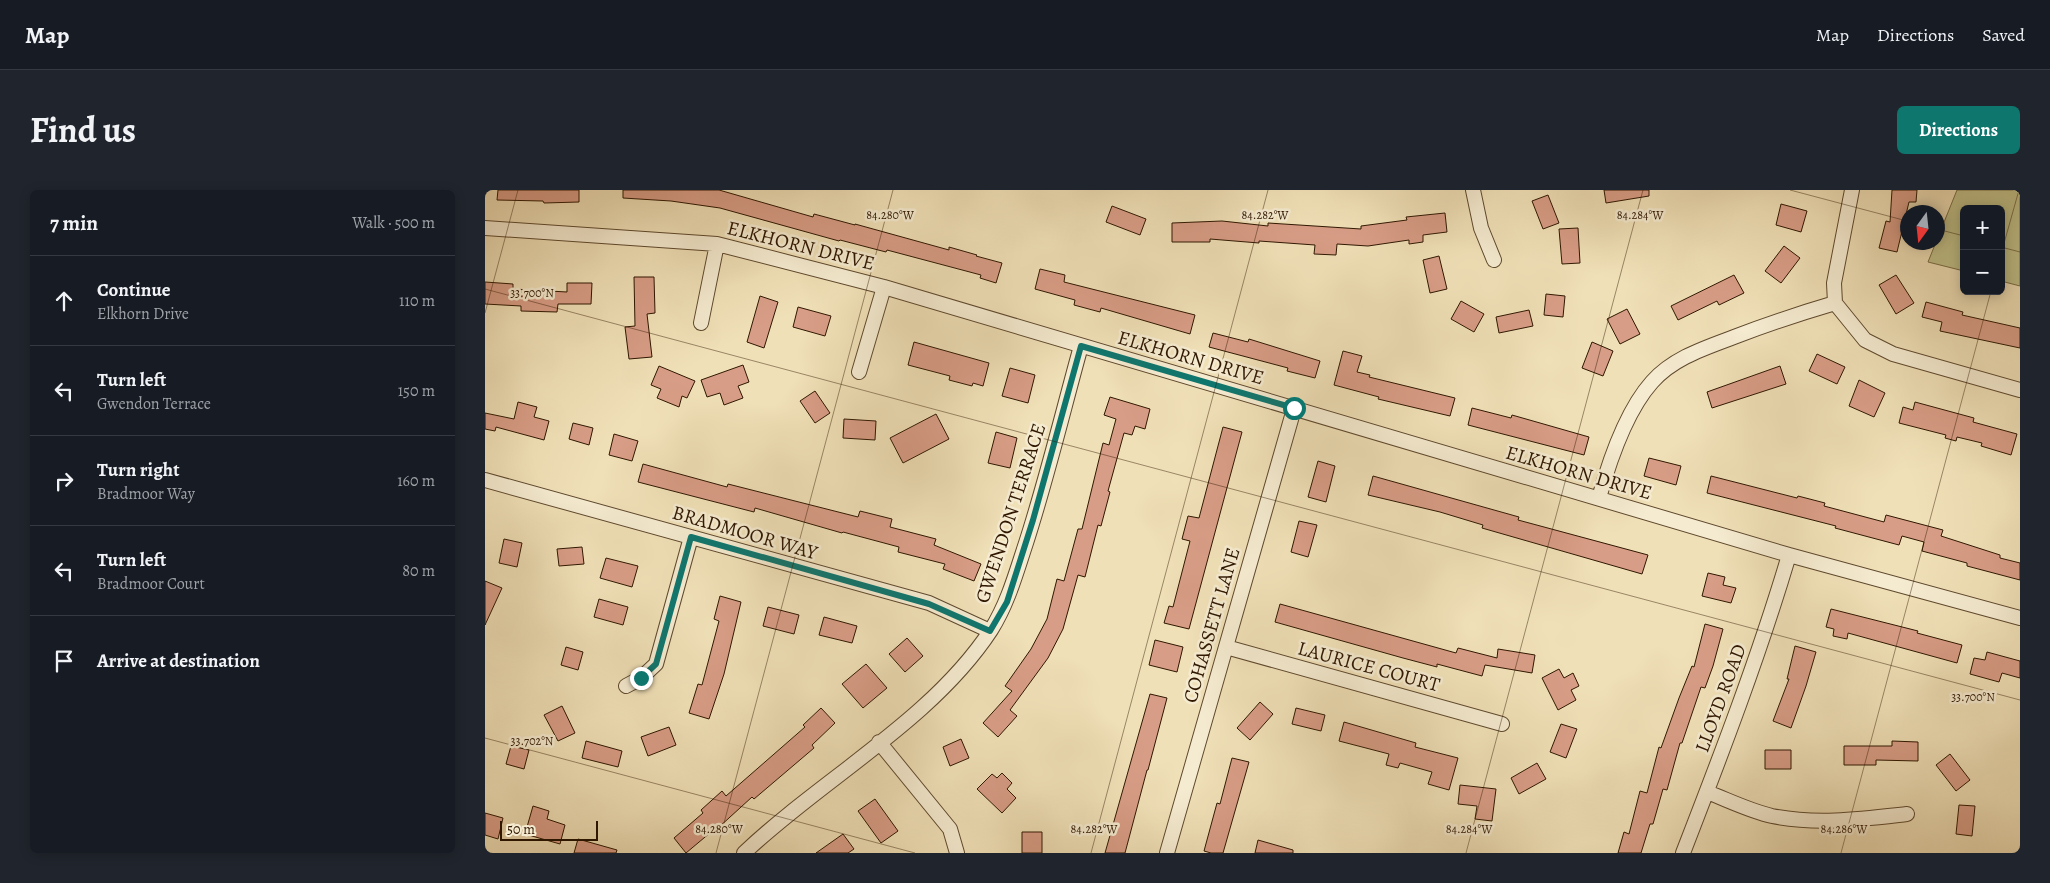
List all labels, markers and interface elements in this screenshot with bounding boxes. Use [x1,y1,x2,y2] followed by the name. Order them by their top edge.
[25,19,69,51] text: Map
[1816,23,1849,47] text: Map
[1877,23,1954,47] text: Directions
[1982,23,2025,47] text: Saved
[30,106,136,154] text: Find us
[1897,106,2020,154] button: Directions
[1900,205,1945,250] north arrow
[1960,205,2005,295] map controls
[1960,205,2005,250] button: +
[866,207,915,223] text: 84.280°W
[1242,207,1289,223] text: 84.282°W
[1617,207,1664,223] text: 84.284°W
[50,209,98,237] text: 7 min
[352,212,435,234] text: Walk · 500 m
[724,214,877,277] street label: ELKHORN DRIVE
[1960,250,2005,295] button: −
[97,277,171,303] text: Continue
[510,285,554,301] text: 33.700°N
[50,287,78,315] icon: ahead
[399,290,435,312] text: 110 m
[97,303,189,325] text: Elkhorn Drive
[1115,324,1267,391] street label: ELKHORN DRIVE
[97,367,166,393] text: Turn left
[50,377,78,405] icon: left
[398,380,435,402] text: 150 m
[97,393,211,415] text: Gwendon Terrace
[1283,397,1306,420] route start
[969,420,1052,606] street label: GWENDON TERRACE
[1503,439,1655,506] street label: ELKHORN DRIVE
[97,457,179,483] text: Turn right
[50,467,78,495] icon: right
[397,470,435,492] text: 160 m
[97,483,195,505] text: Bradmoor Way
[669,499,822,566] street label: BRADMOOR WAY
[1176,544,1247,706] street label: COHASSETT LANE
[97,547,166,573] text: Turn left
[50,557,78,585] icon: left
[402,560,435,582] text: 80 m
[97,573,205,595] text: Bradmoor Court
[1295,635,1443,698] street label: LAURICE COURT
[1688,640,1753,756] street label: LLOYD ROAD
[50,647,78,675] icon: arrive
[97,648,260,674] text: Arrive at destination
[630,667,653,690] route end
[1951,689,1995,705] text: 33.700°N
[510,733,554,749] text: 33.702°N
[500,818,597,841] scale bar
[507,820,535,839] text: 50 m
[695,821,744,837] text: 84.280°W
[1071,821,1118,837] text: 84.282°W
[1446,821,1493,837] text: 84.284°W
[1821,821,1868,837] text: 84.286°W

